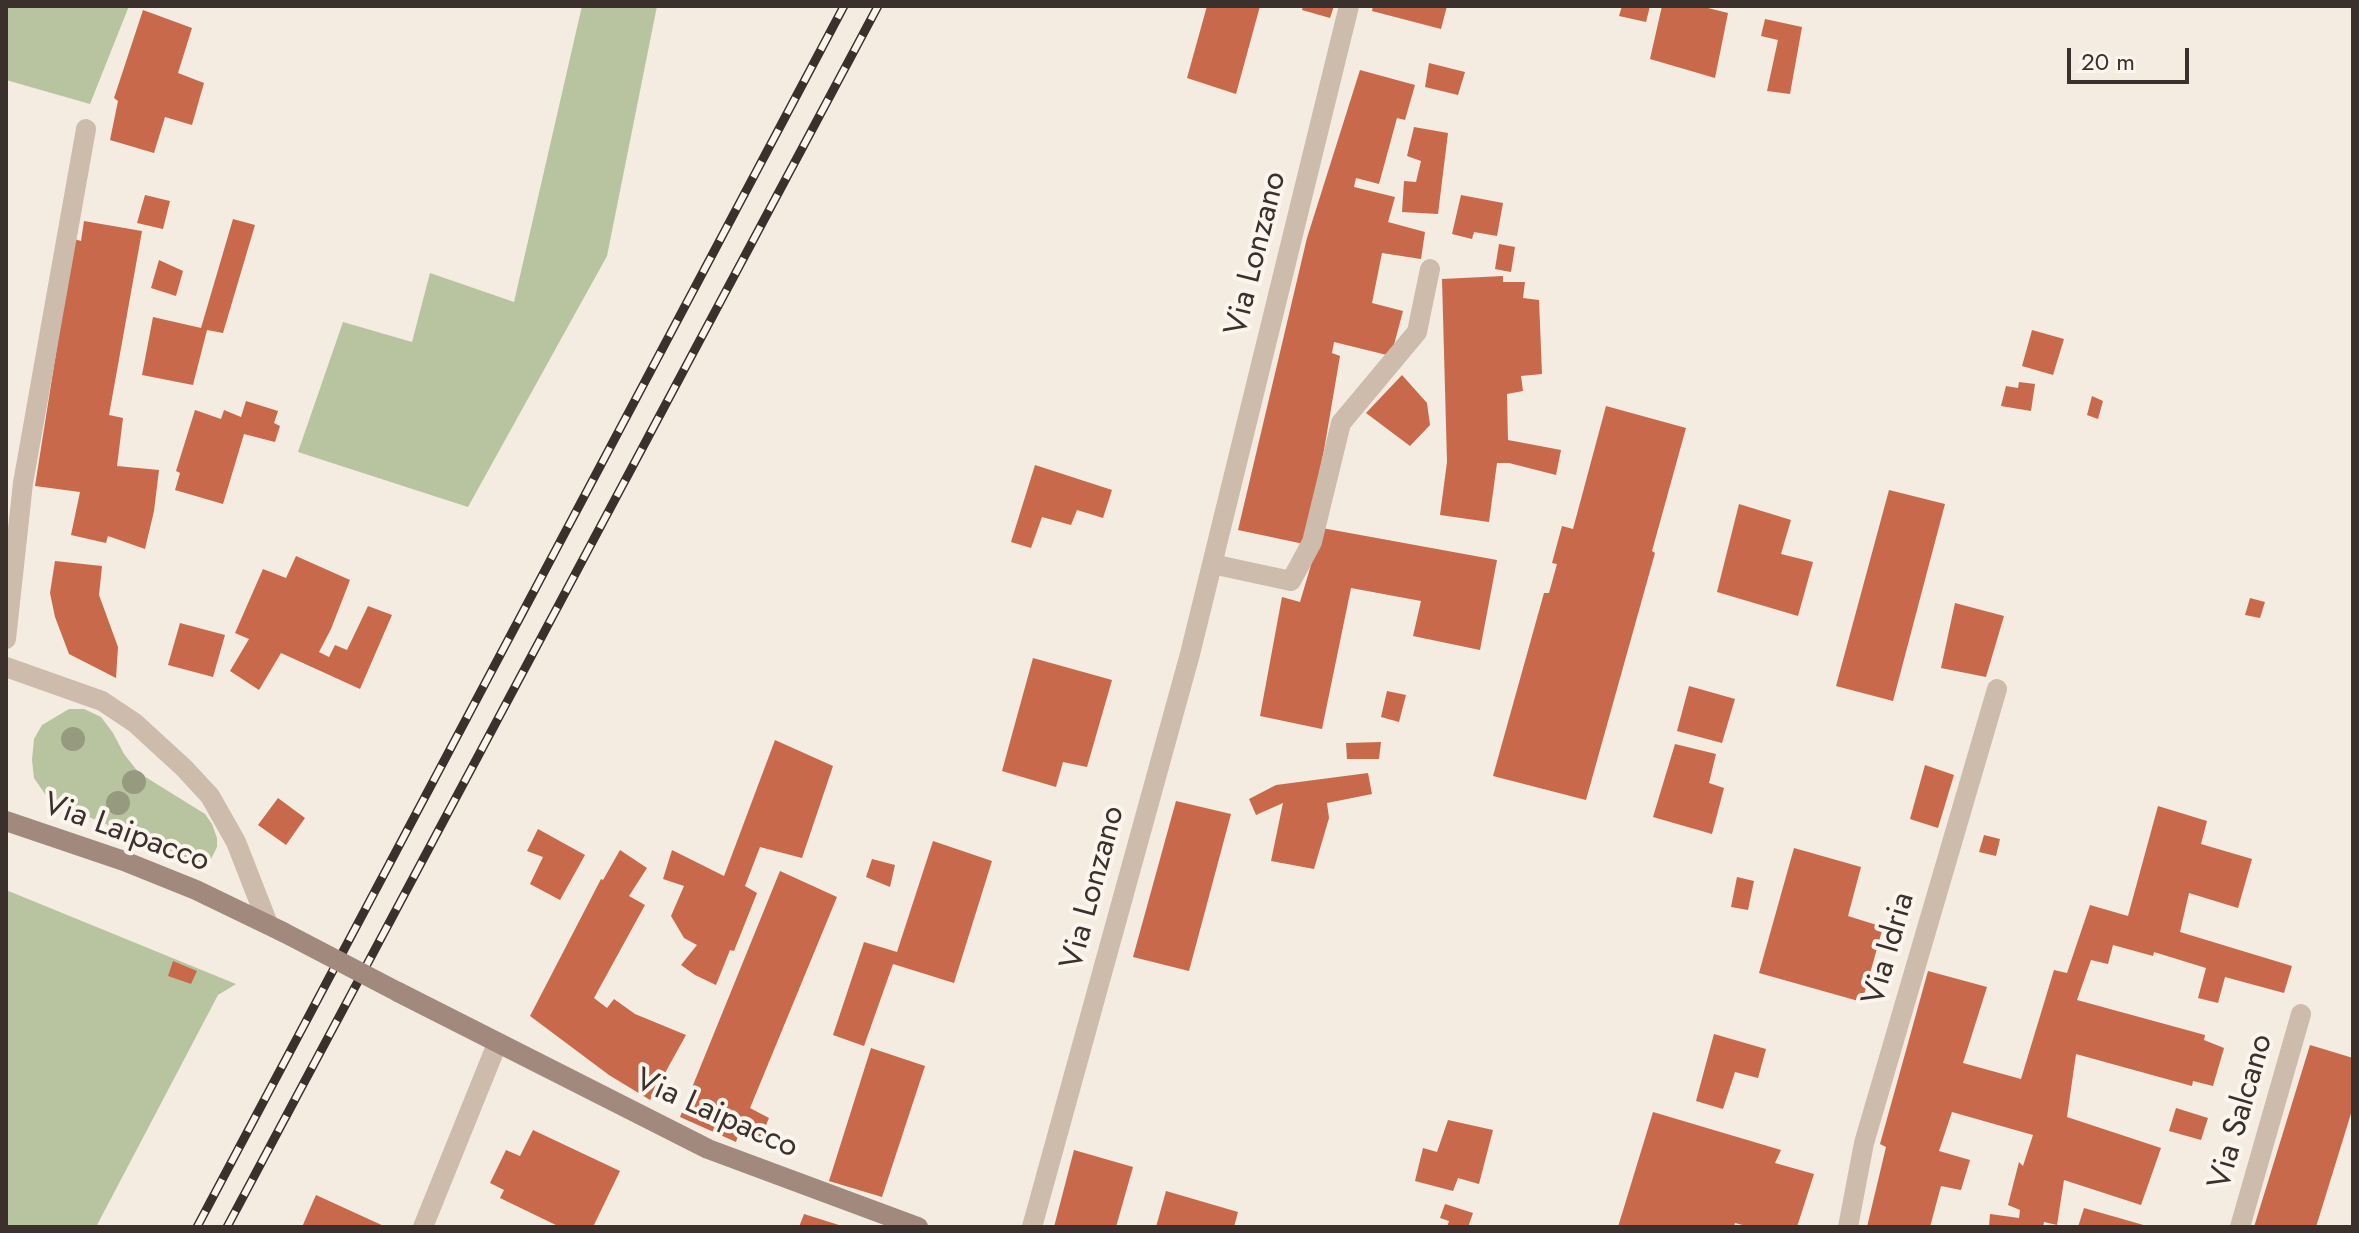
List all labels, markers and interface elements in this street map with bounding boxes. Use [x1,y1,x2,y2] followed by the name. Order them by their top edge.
[2071,32,2193,82] scale bar
[2081,44,2135,79] text: 20 m
[1218,168,1296,340] street label: Via Lonzano
[38,786,214,882] street label: Via Laipacco
[1054,802,1134,974] street label: Via Lonzano
[1856,888,1924,1010] street label: Via Idria
[2202,1030,2282,1194] street label: Via Salcano
[629,1062,803,1168] street label: Via Laipacco

